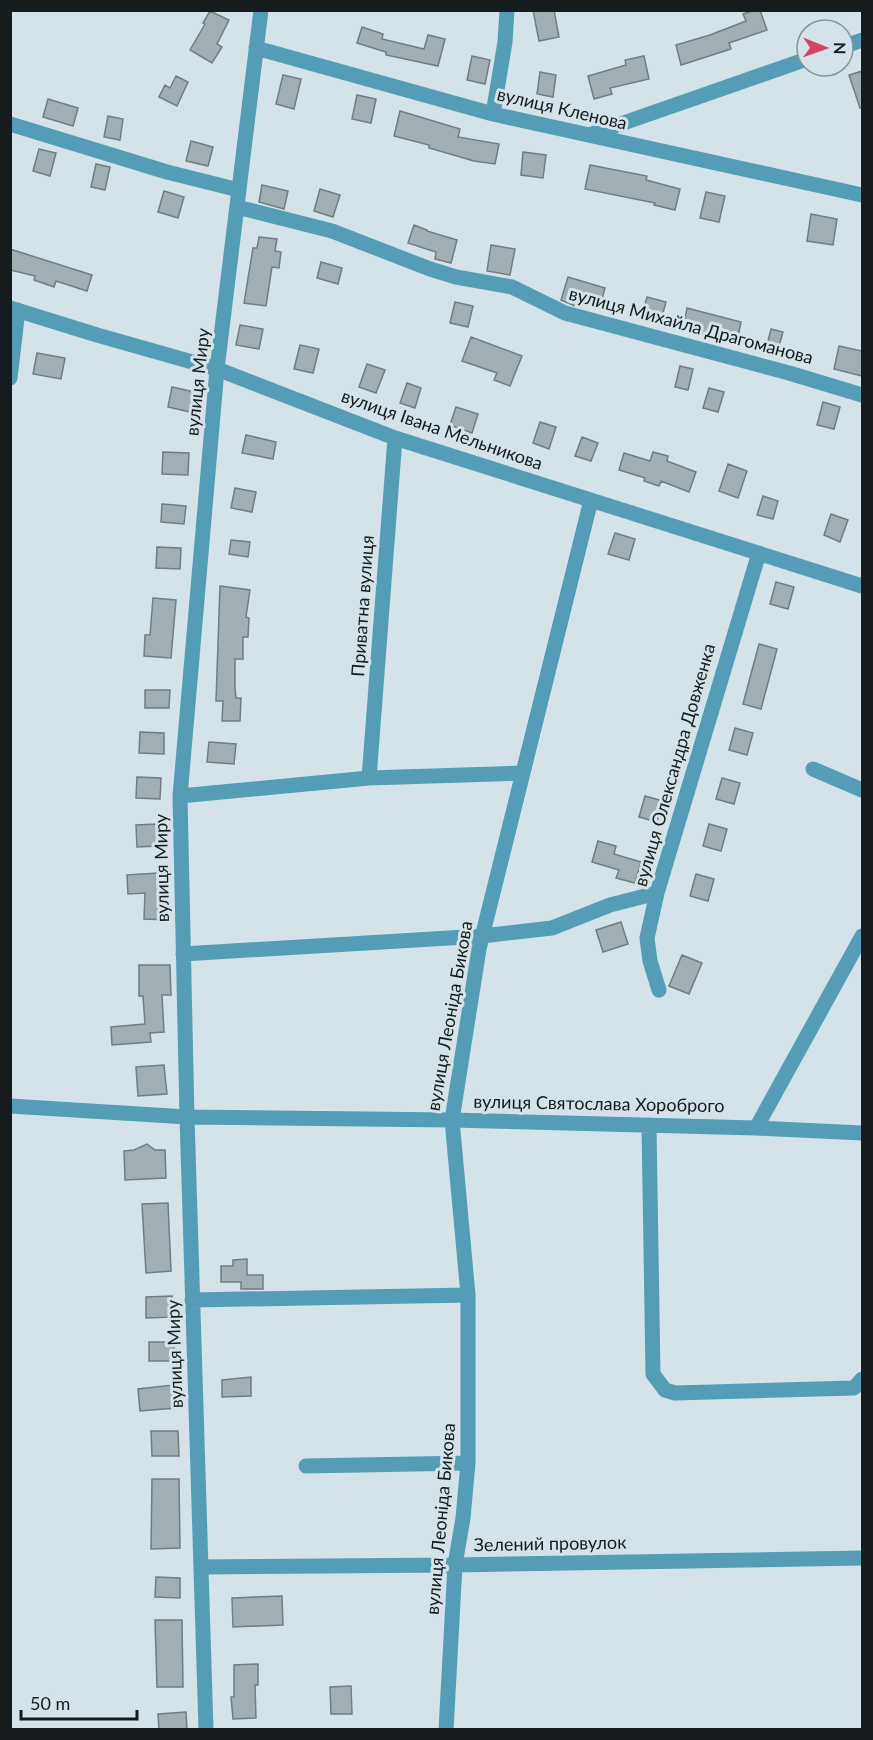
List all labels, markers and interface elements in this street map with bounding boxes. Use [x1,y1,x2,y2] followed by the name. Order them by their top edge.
[795,18,855,78] north arrow
[831,42,850,55] text: N
[495,82,629,134] street label: вулиця Кленова
[567,282,816,368] street label: вулиця Михайла Драгоманова
[180,326,214,437] street label: вулиця Миру
[339,384,546,474] street label: вулиця Івана Мельникова
[346,534,378,677] street label: Приватна вулиця
[629,641,719,889] street label: вулиця Олександра Довженка
[149,813,173,922] street label: вулиця Миру
[421,919,477,1112] street label: вулиця Леоніда Бикова
[473,1090,725,1116] street label: вулиця Святослава Хороброго
[161,1299,187,1409] street label: вулиця Миру
[421,1422,459,1616] street label: вулиця Леоніда Бикова
[473,1531,627,1555] street label: Зелений провулок
[21,1683,136,1721] scale bar
[30,1692,70,1714] text: 50 m

